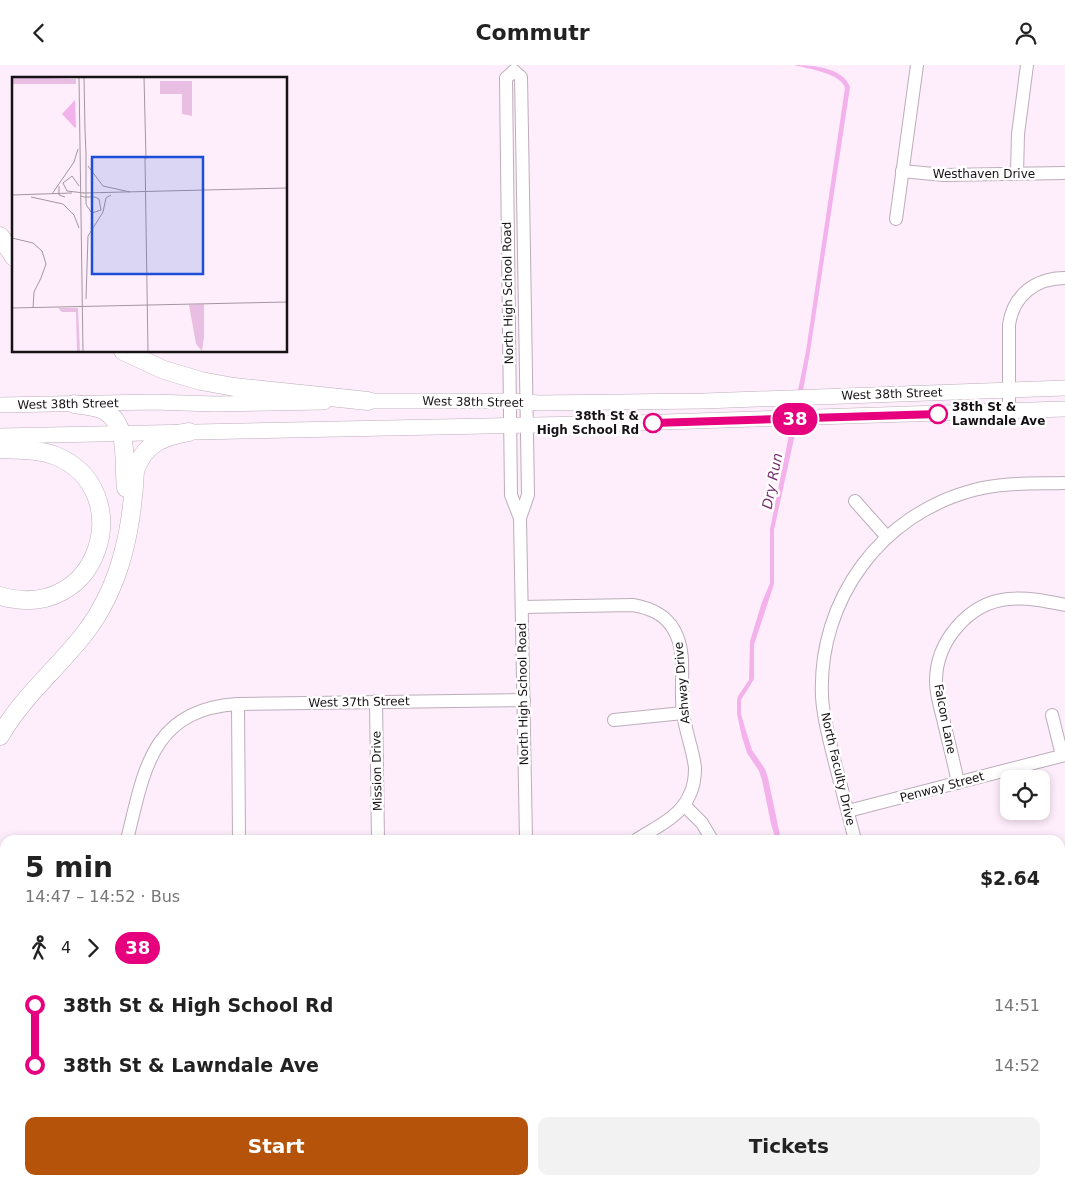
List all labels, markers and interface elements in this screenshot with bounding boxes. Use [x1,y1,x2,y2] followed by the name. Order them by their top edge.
[25,19,53,47] icon: back
[1012,19,1040,47] icon: person
[475,20,590,45] text: Commutr
[12,77,288,353] inset map
[933,167,1035,181] street label: Westhaven Drive
[500,222,516,364] street label: North High School Road
[841,385,943,403] street label: West 38th Street
[422,394,524,410] street label: West 38th Street
[17,396,119,412] street label: West 38th Street
[952,400,1045,428] place label: 38th St & Lawndale Ave
[772,403,818,435] line badge: 38
[928,404,948,424] marker: 38th St & Lawndale Ave
[782,408,808,429] text: 38
[537,409,639,437] place label: 38th St & High School Rd
[643,413,663,433] marker: 38th St & High School Rd
[759,452,785,510] water label: Dry Run
[515,623,531,765] street label: North High School Road
[671,641,693,725] street label: Ashway Drive
[931,683,959,755] street label: Falcon Lane
[308,694,410,710] street label: West 37th Street
[818,711,858,827] street label: North Faculty Drive
[369,731,385,811] street label: Mission Drive
[898,769,986,805] street label: Penway Street
[1000,770,1050,820] map controls
[1000,770,1050,820] button: locate
[25,851,113,884] text: 5 min
[980,867,1040,889] text: $2.64
[25,887,180,906] text: 14:47 – 14:52 · Bus
[25,934,53,962] icon: walk
[79,934,107,962] icon: forward
[125,937,150,958] text: 38
[61,938,71,957] text: 4
[63,994,333,1016] text: 38th St & High School Rd
[994,996,1040,1015] text: 14:51
[63,1054,319,1076] text: 38th St & Lawndale Ave
[994,1056,1040,1075] text: 14:52
[25,1117,528,1175] button: Start
[538,1117,1040,1175] button: Tickets

